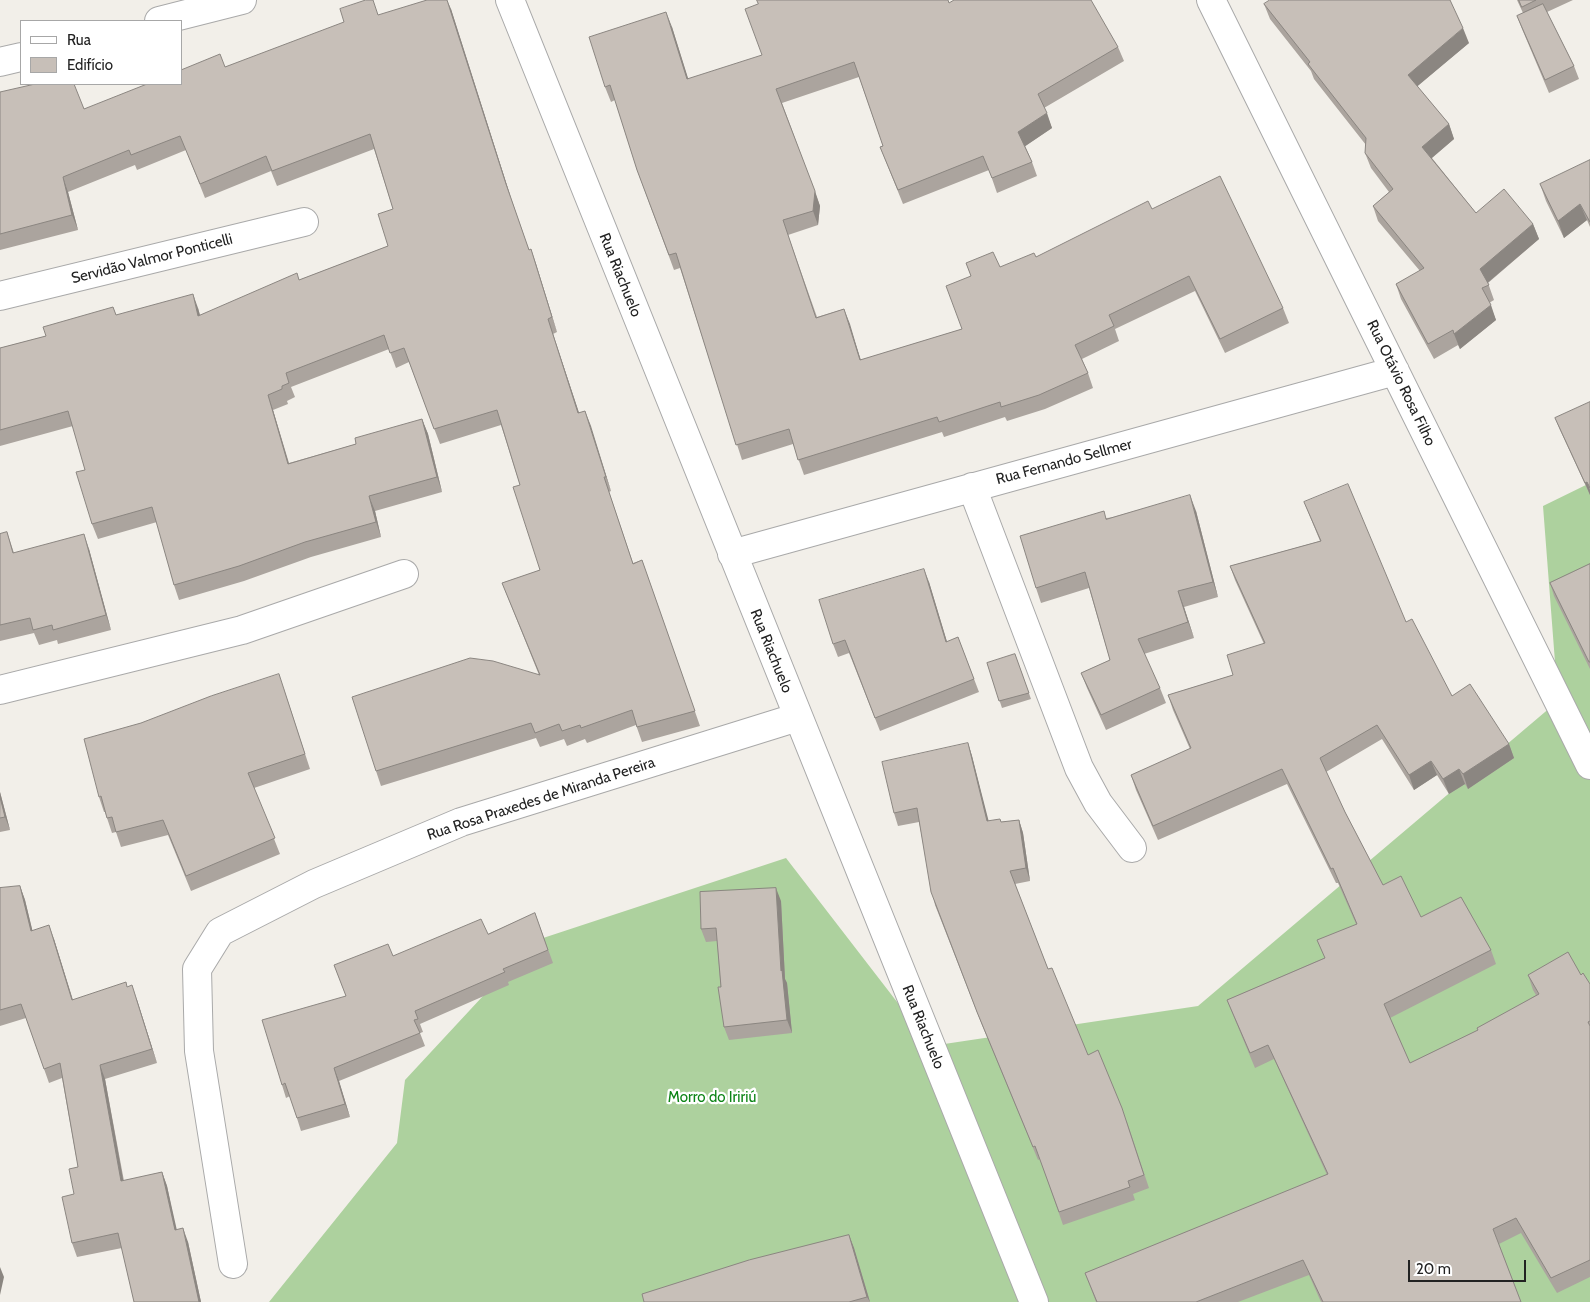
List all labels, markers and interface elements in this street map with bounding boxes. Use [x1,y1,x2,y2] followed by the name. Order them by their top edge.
[20,20,182,85] legend
[67,31,91,49] text: Rua
[67,56,113,74] text: Edifício
[70,230,234,288] street label: Servidão Valmor Ponticelli
[595,230,645,320] street label: Rua Riachuelo
[1363,317,1439,449] street label: Rua Otávio Rosa Filho
[994,435,1134,489] street label: Rua Fernando Sellmer
[746,606,796,696] street label: Rua Riachuelo
[425,754,657,844] street label: Rua Rosa Praxedes de Miranda Pereira
[898,982,948,1072] street label: Rua Riachuelo
[668,1089,756,1107] park label: Morro do Iririú
[1410,1250,1528,1282] scale bar
[1416,1260,1451,1278] text: 20 m

